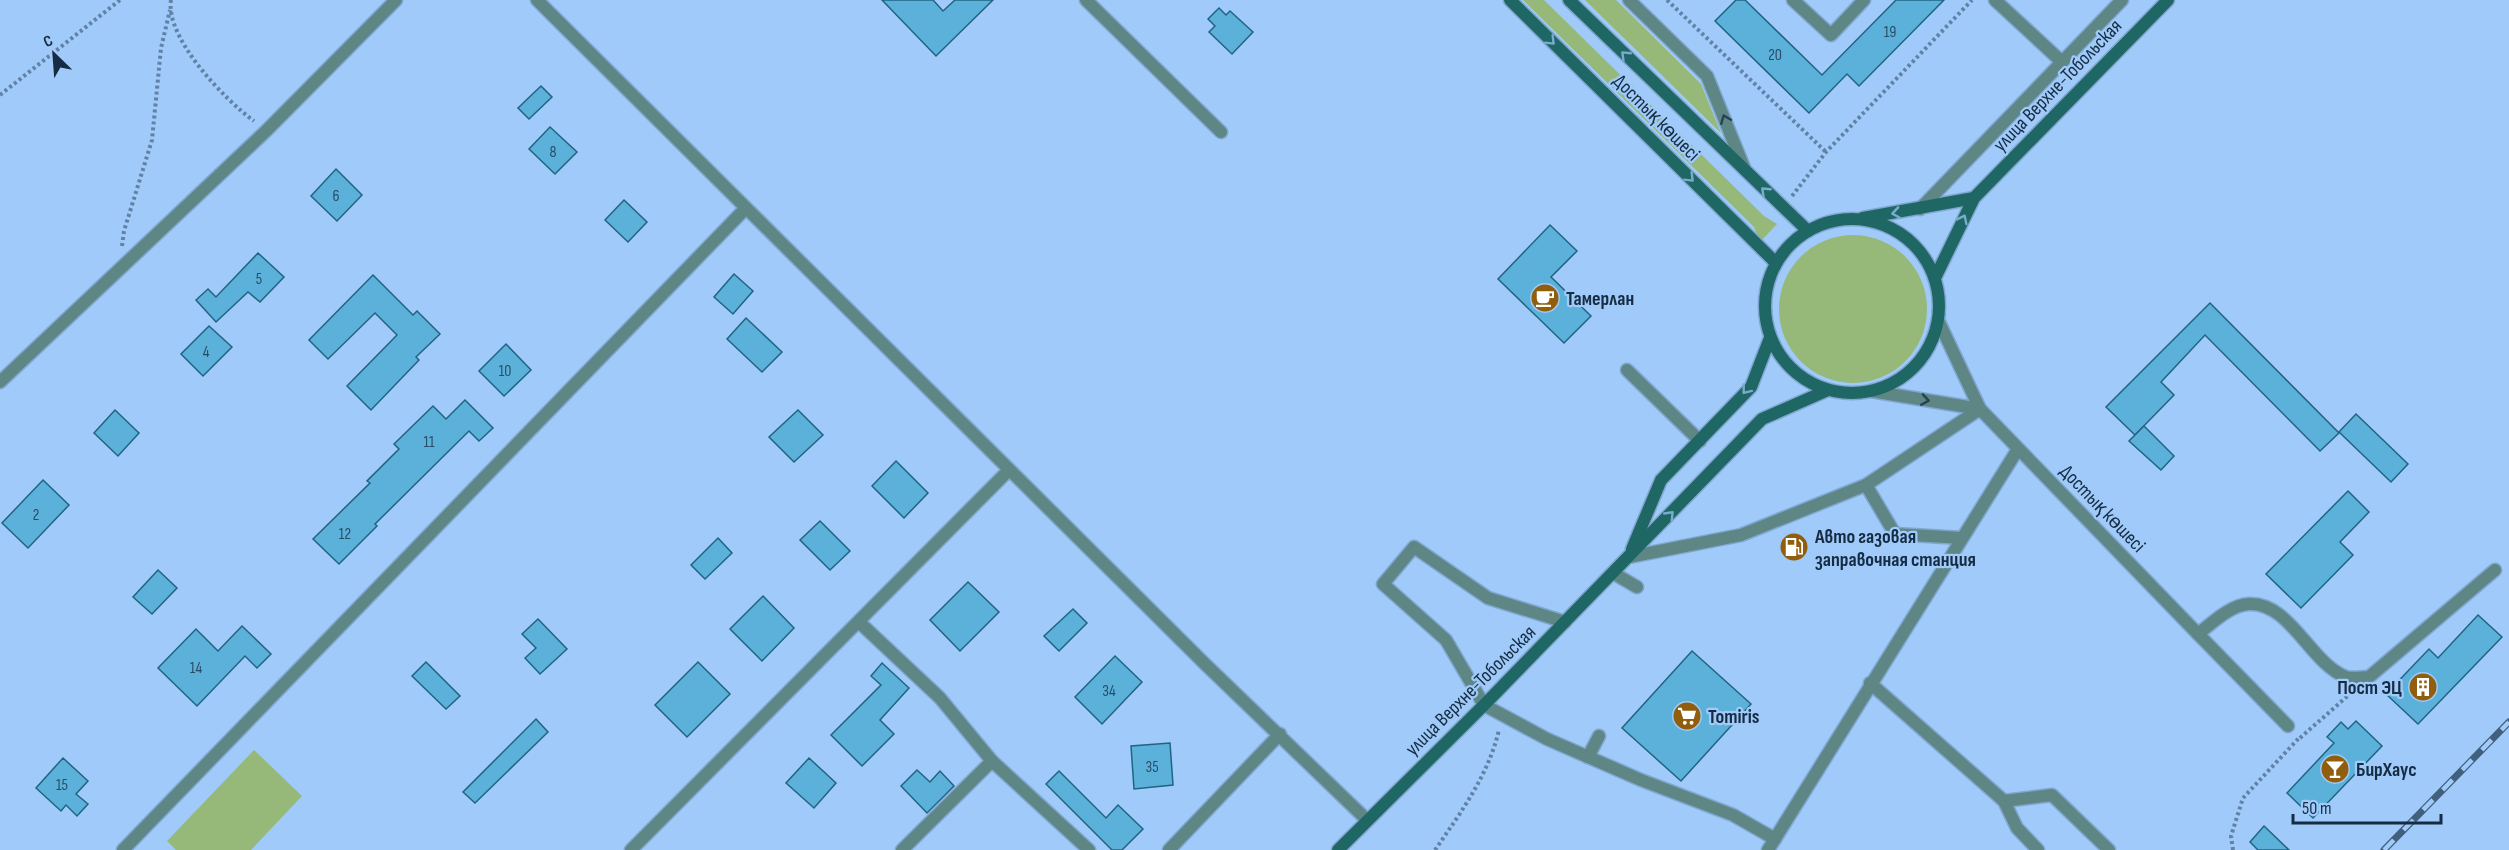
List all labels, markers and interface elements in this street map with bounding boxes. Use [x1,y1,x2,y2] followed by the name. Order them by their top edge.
[1988,14,2127,157] street label: улица Верхне-Тобольская
[1884,23,1896,42] house number: 19
[24,24,84,84] north arrow
[41,31,56,52] text: С
[1545,34,1555,45] one-way arrow
[1768,46,1782,65] house number: 20
[1622,52,1633,63] one-way arrow
[1608,69,1705,166] street label: Достық көшесі
[1719,114,1732,125] one-way arrow
[549,143,557,162] house number: 8
[1684,171,1694,182] one-way arrow
[332,187,340,206] house number: 6
[1761,187,1772,198] one-way arrow
[1891,206,1900,218] one-way arrow
[1956,215,1968,226] one-way arrow
[256,270,262,289] house number: 5
[1529,282,1561,314] cafe icon: Тамерлан
[1566,287,1634,311] place label: Тамерлан
[203,343,210,362] house number: 4
[499,362,511,381] house number: 10
[1743,384,1754,395] one-way arrow
[1920,393,1930,406] one-way arrow
[423,433,435,452] house number: 11
[2054,460,2150,558] street label: Достық көшесі
[33,506,39,525] house number: 2
[1662,511,1673,522] one-way arrow
[339,525,351,544] house number: 12
[1814,525,1976,572] place label: Авто газовая заправочная станция
[1778,531,1810,563] fuel station icon: Авто газовая заправочная станция
[1400,620,1541,761] street label: улица Верхне-Тобольская
[190,659,202,678] house number: 14
[2407,671,2439,703] building icon: Пост ЭЦ
[2337,676,2402,700] place label: Пост ЭЦ
[1102,682,1116,701] house number: 34
[1671,700,1703,732] supermarket icon: Tomiris
[1708,705,1760,729] place label: Tomiris
[2319,753,2351,785] bar icon: БирХаус
[1145,758,1159,777] house number: 35
[2356,758,2417,782] place label: БирХаус
[56,776,68,795] house number: 15
[2293,787,2442,825] scale bar
[2302,798,2332,819] text: 50 m

